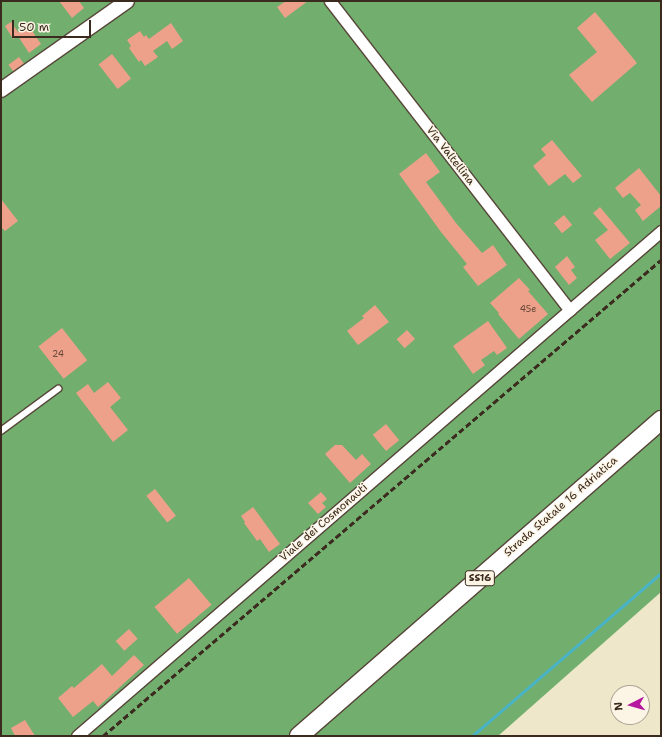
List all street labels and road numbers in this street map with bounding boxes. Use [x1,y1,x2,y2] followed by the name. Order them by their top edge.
[423,124,477,188] street label: Via Valtellina
[502,454,620,560] street label: Strada Statale 16 Adriatica
[277,481,371,565] street label: Viale dei Cosmonauti
[464,570,496,586] road number: SS16

